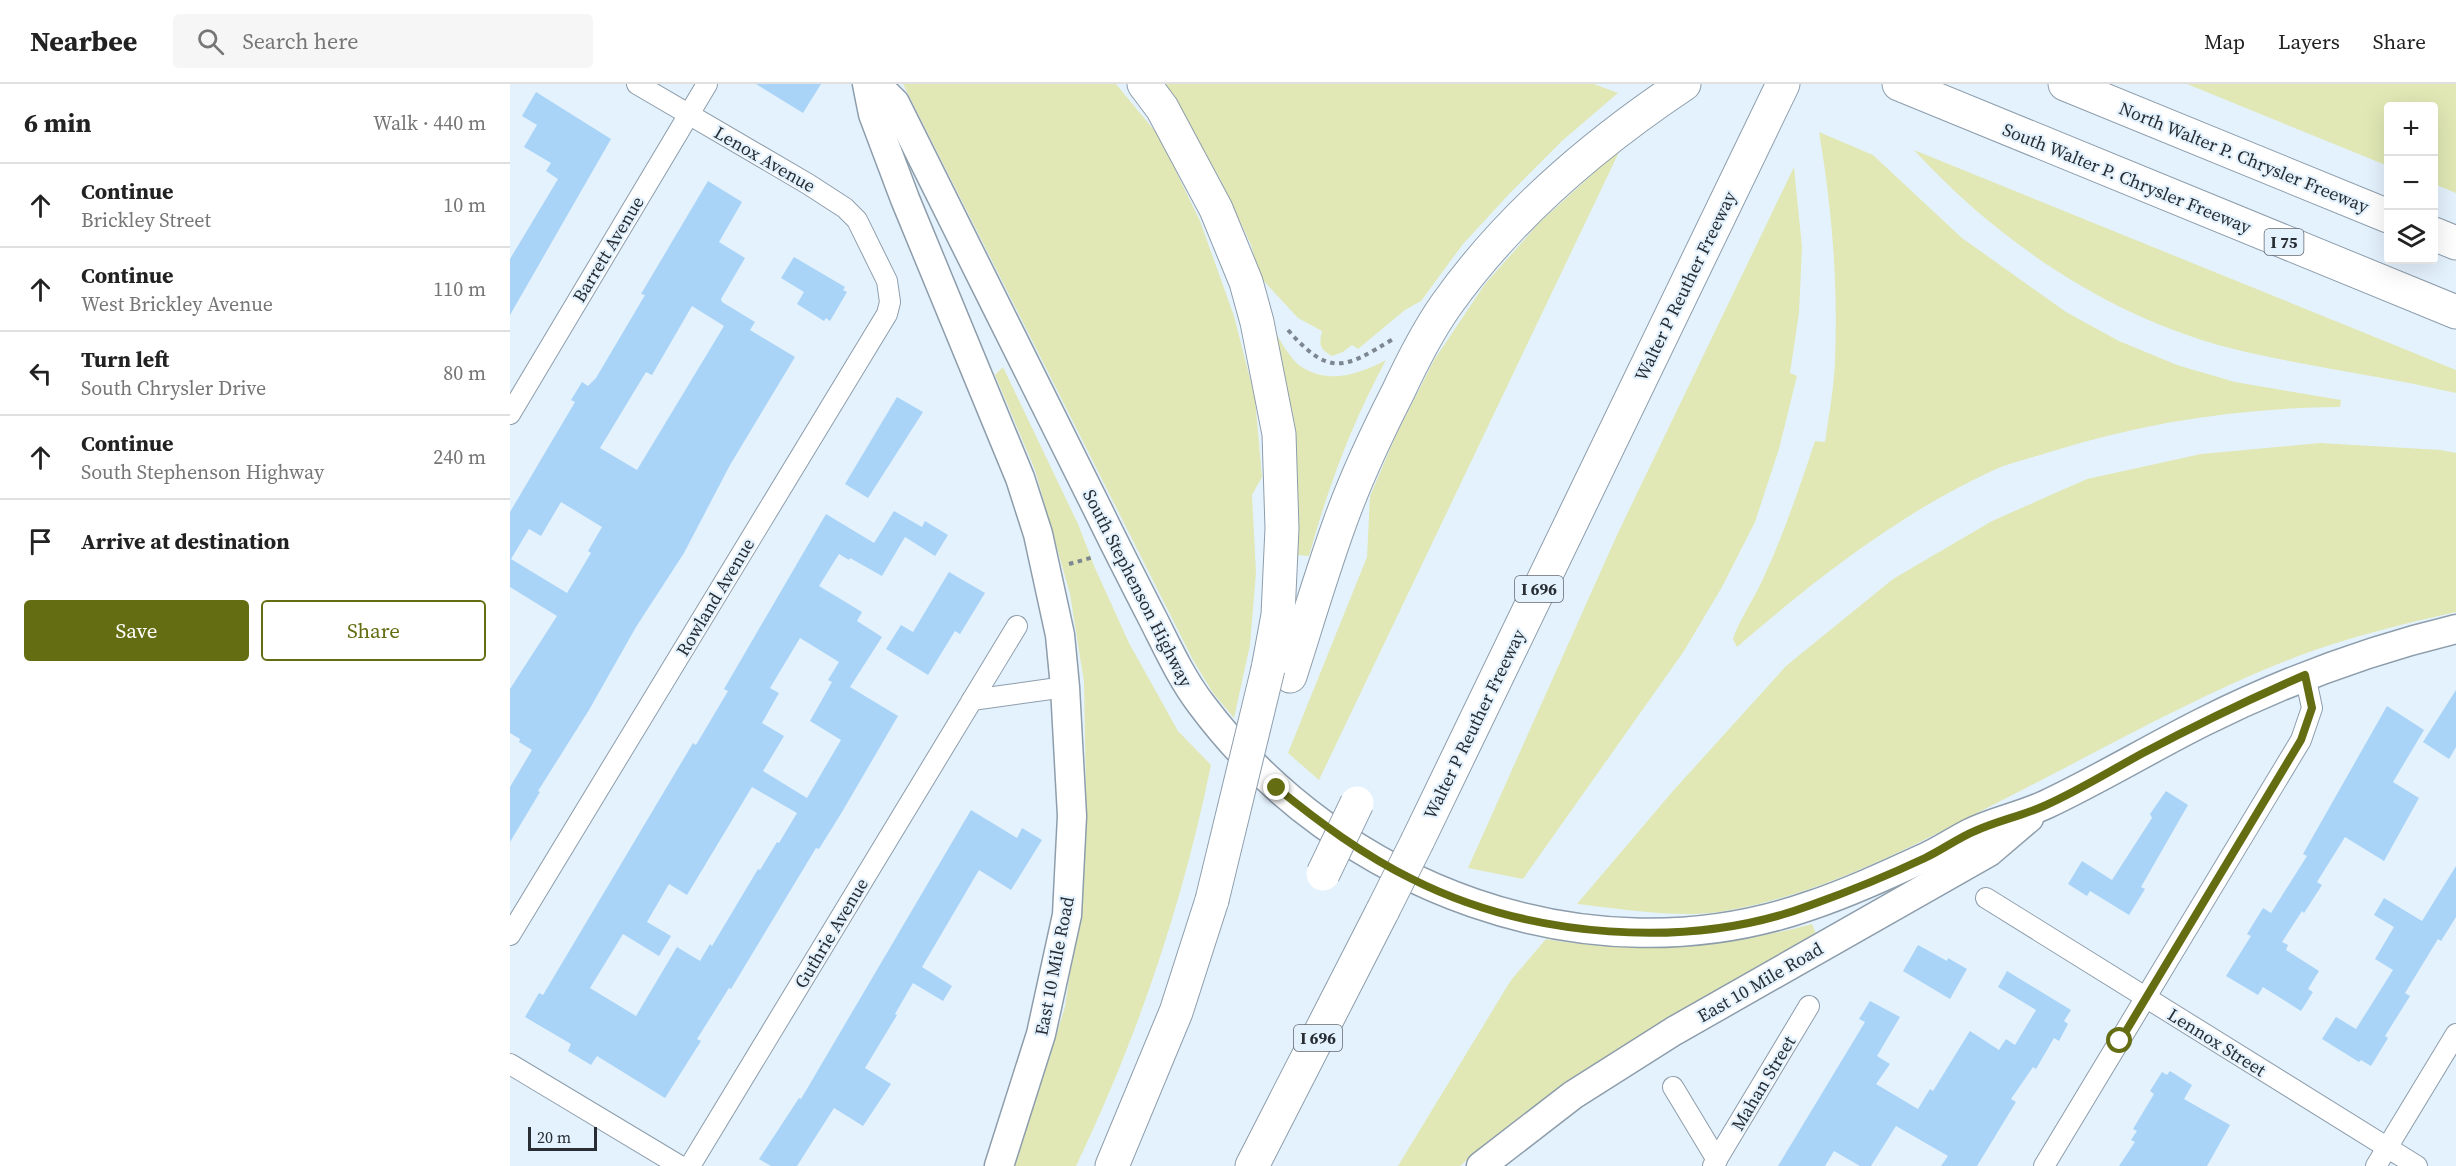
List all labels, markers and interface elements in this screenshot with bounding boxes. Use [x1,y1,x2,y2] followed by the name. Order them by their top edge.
[173,14,593,68] search box
[30,22,137,60] text: Nearbee
[194,25,227,58] icon: search
[242,26,358,56] text: Search here
[2204,27,2245,56] text: Map
[2278,27,2340,56] text: Layers
[2373,27,2426,56] text: Share
[2115,95,2373,219] street label: North Walter P. Chrysler Freeway
[2384,102,2438,264] map controls
[2384,102,2438,156] button: +
[24,105,91,141] text: 6 min
[373,109,486,137] text: Walk · 440 m
[1999,117,2256,240] street label: South Walter P. Chrysler Freeway
[710,120,820,198] street label: Lenox Avenue
[2384,156,2438,210] button: −
[81,176,174,206] text: Continue
[1628,186,1742,385] street label: Walter P Reuther Freeway
[24,189,57,222] icon: ahead
[443,191,486,219] text: 10 m
[566,191,650,307] street label: Barrett Avenue
[81,206,211,234] text: Brickley Street
[2384,210,2438,264] button: layers
[2264,229,2304,255] road number: I 75
[81,260,174,290] text: Continue
[24,273,57,306] icon: ahead
[433,275,486,303] text: 110 m
[81,290,273,318] text: West Brickley Avenue
[81,344,169,374] text: Turn left
[24,357,57,390] icon: left
[443,359,486,387] text: 80 m
[81,374,266,402] text: South Chrysler Drive
[81,428,174,458] text: Continue
[24,441,57,474] icon: ahead
[433,443,486,471] text: 240 m
[81,458,324,486] text: South Stephenson Highway
[1077,485,1199,692] street label: South Stephenson Highway
[24,525,57,558] icon: arrive
[81,526,290,556] text: Arrive at destination
[670,533,760,661] street label: Rowland Avenue
[1515,576,1563,602] road number: I 696
[24,600,249,661] button: Save
[261,600,486,661] button: Share
[1417,624,1531,823] street label: Walter P Reuther Freeway
[1263,774,1289,800] route end
[788,873,874,993] street label: Guthrie Avenue
[1028,894,1080,1038] street label: East 10 Mile Road
[1693,936,1827,1028] street label: East 10 Mile Road
[2163,1002,2271,1082] street label: Lennox Street
[1294,1025,1342,1051] road number: I 696
[2106,1027,2132,1053] route start
[1725,1031,1801,1135] street label: Mahan Street
[528,1124,597,1152] scale bar
[537,1126,571,1148] text: 20 m

